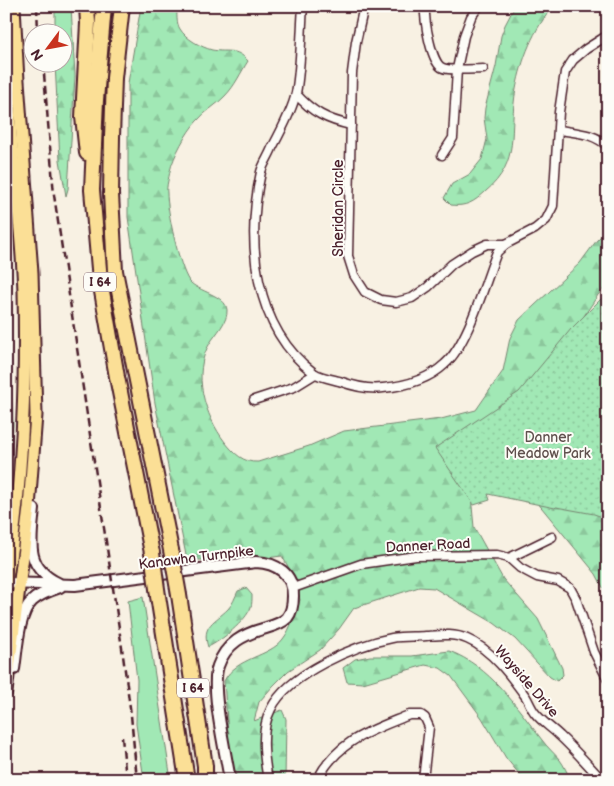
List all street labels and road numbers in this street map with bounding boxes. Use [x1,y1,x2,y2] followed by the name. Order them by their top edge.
[330,159,347,257] street label: Sheridan Circle
[84,272,116,292] road number: I 64
[385,535,471,556] street label: Danner Road
[138,542,254,573] street label: Kanawha Turnpike
[491,642,562,721] street label: Wayside Drive
[177,678,209,698] road number: I 64

